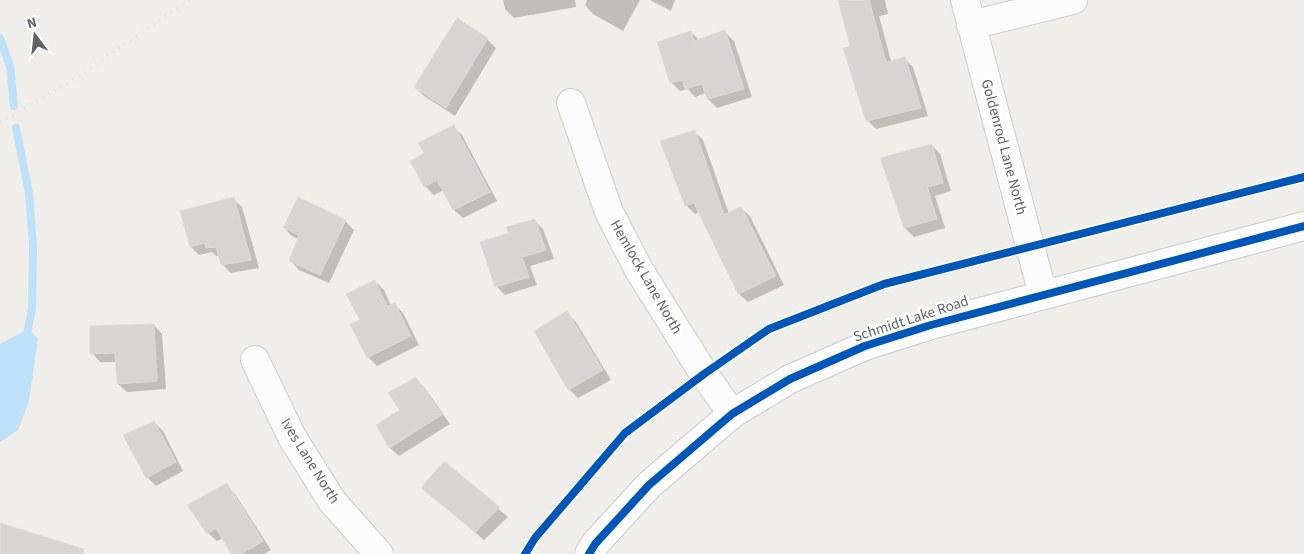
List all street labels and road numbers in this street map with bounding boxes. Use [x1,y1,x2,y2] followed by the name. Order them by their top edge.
[976,77,1032,217] street label: Goldenrod Lane North
[605,216,687,338] street label: Hemlock Lane North
[851,290,971,348] street label: Schmidt Lake Road
[275,414,345,508] street label: Ives Lane North

